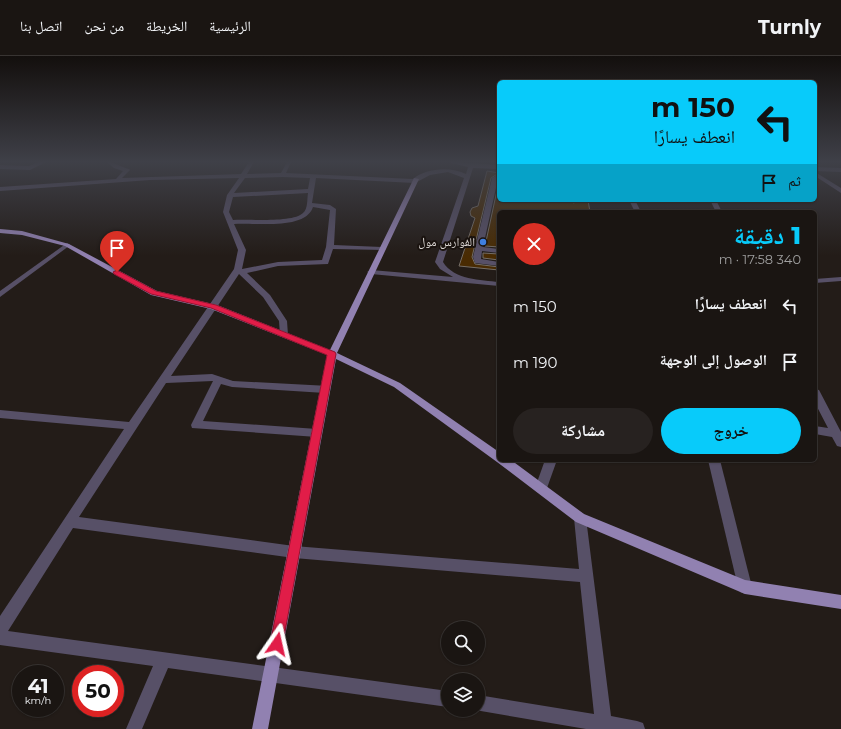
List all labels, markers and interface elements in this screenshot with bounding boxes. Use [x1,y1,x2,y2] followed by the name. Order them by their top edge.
[758,16,821,39] text: Turnly
[20,17,62,35] text: اتصل بنا
[84,17,124,35] text: من نحن
[146,17,187,35] text: الخريطة
[209,17,251,35] text: الرئيسية
[651,90,735,124] text: 150 m
[749,96,801,148] icon: left
[654,126,735,148] text: انعطف يسارًا
[788,171,801,190] text: ثم
[758,172,780,194] icon: arrive
[734,221,801,250] text: 1 دقيقة
[513,223,555,265] button: close
[100,231,134,272] pin
[418,234,475,249] place label: الفوارس مول
[106,237,128,259] icon: arrive
[478,237,488,247] marker: الفوارس مول
[719,251,801,267] text: 340 m · 17:58
[695,294,767,313] text: انعطف يسارًا
[779,295,801,317] icon: left
[513,297,557,316] text: 150 m
[660,350,767,369] text: الوصول إلى الوجهة
[779,351,801,373] icon: arrive
[513,353,557,372] text: 190 m
[513,408,653,454] button: مشاركة
[661,408,801,454] button: خروج
[441,621,485,717] map controls
[441,621,485,665] button: search
[256,623,298,665] position arrow
[72,665,124,717] speed limit sign: 50
[441,673,485,717] button: layers
[27,674,49,698] text: 41
[25,694,51,707] text: km/h

